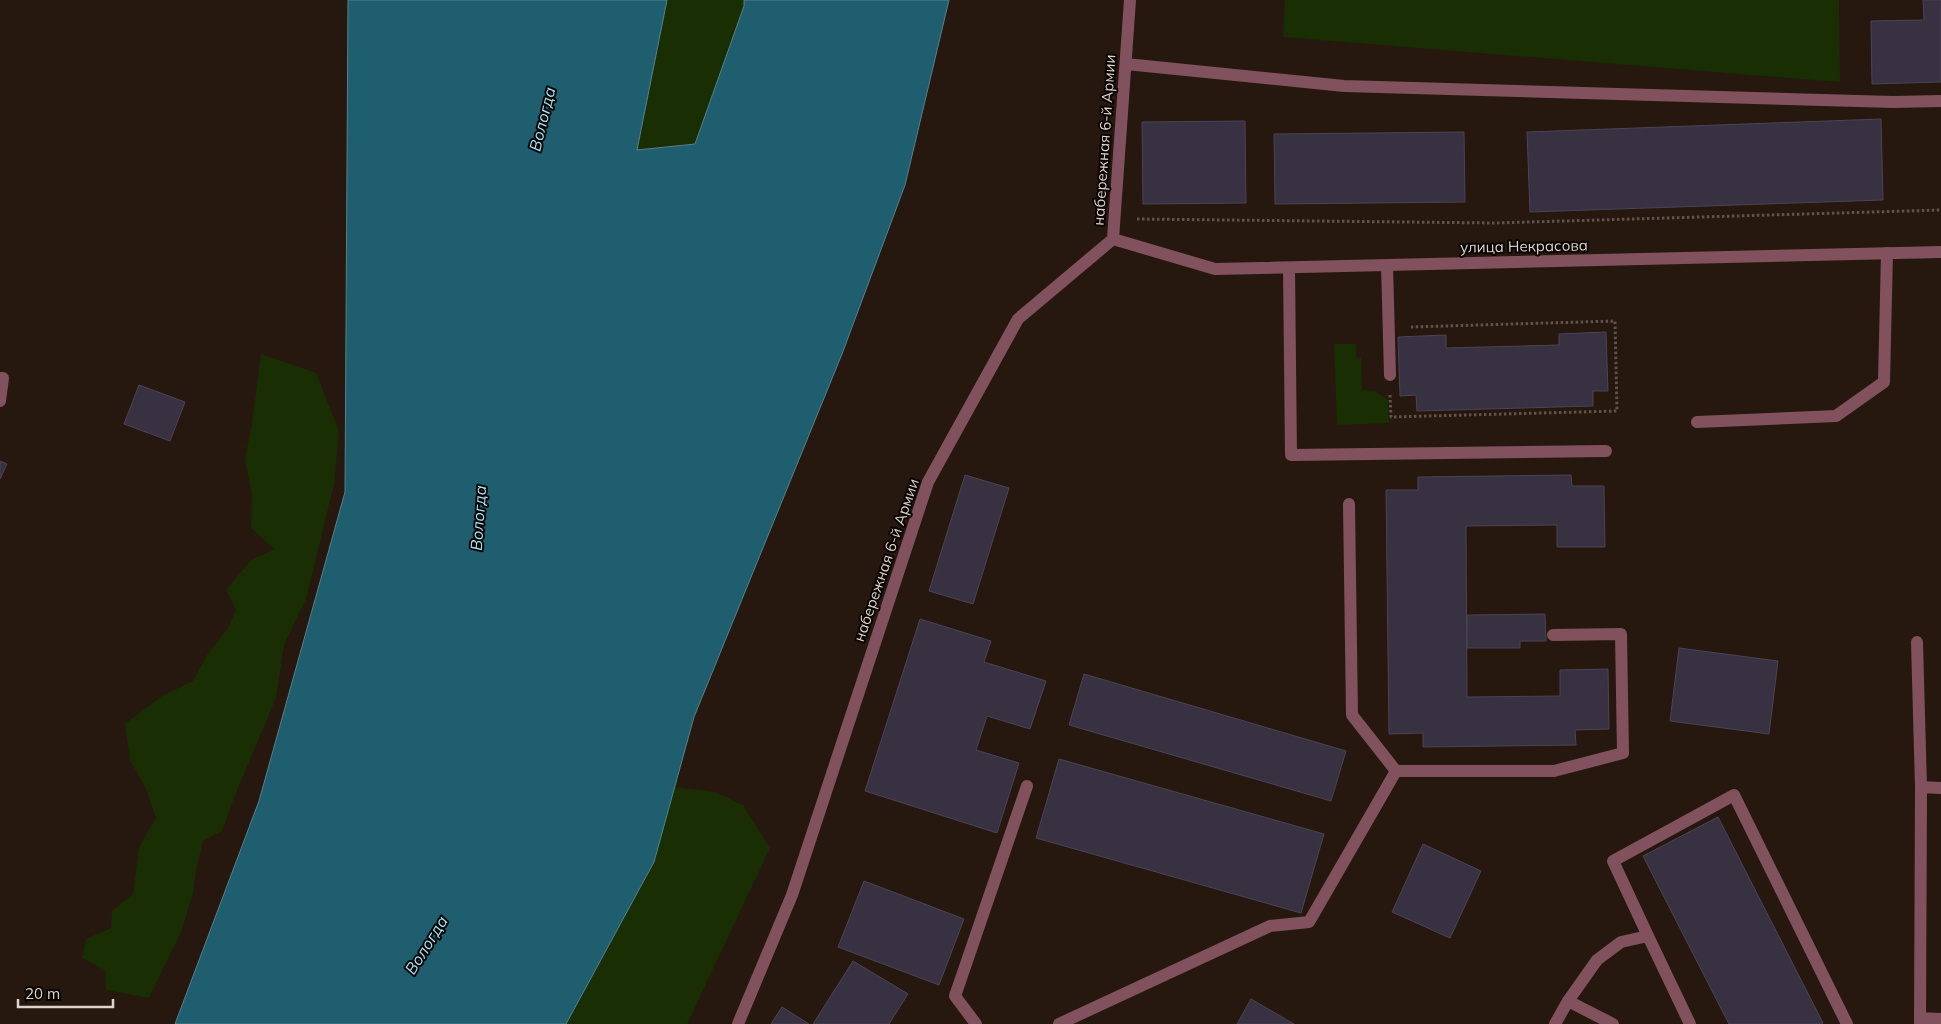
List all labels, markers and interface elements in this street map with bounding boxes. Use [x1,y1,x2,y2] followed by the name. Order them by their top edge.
[1089,54,1119,226] street label: набережная 6-й Армии
[524,85,560,153] water label: Вологда
[1460,235,1588,257] street label: улица Некрасова
[849,476,923,644] street label: набережная 6-й Армии
[466,484,490,551] water label: Вологда
[400,912,452,978] water label: Вологда
[18,976,112,1008] scale bar
[25,984,60,1003] text: 20 m

